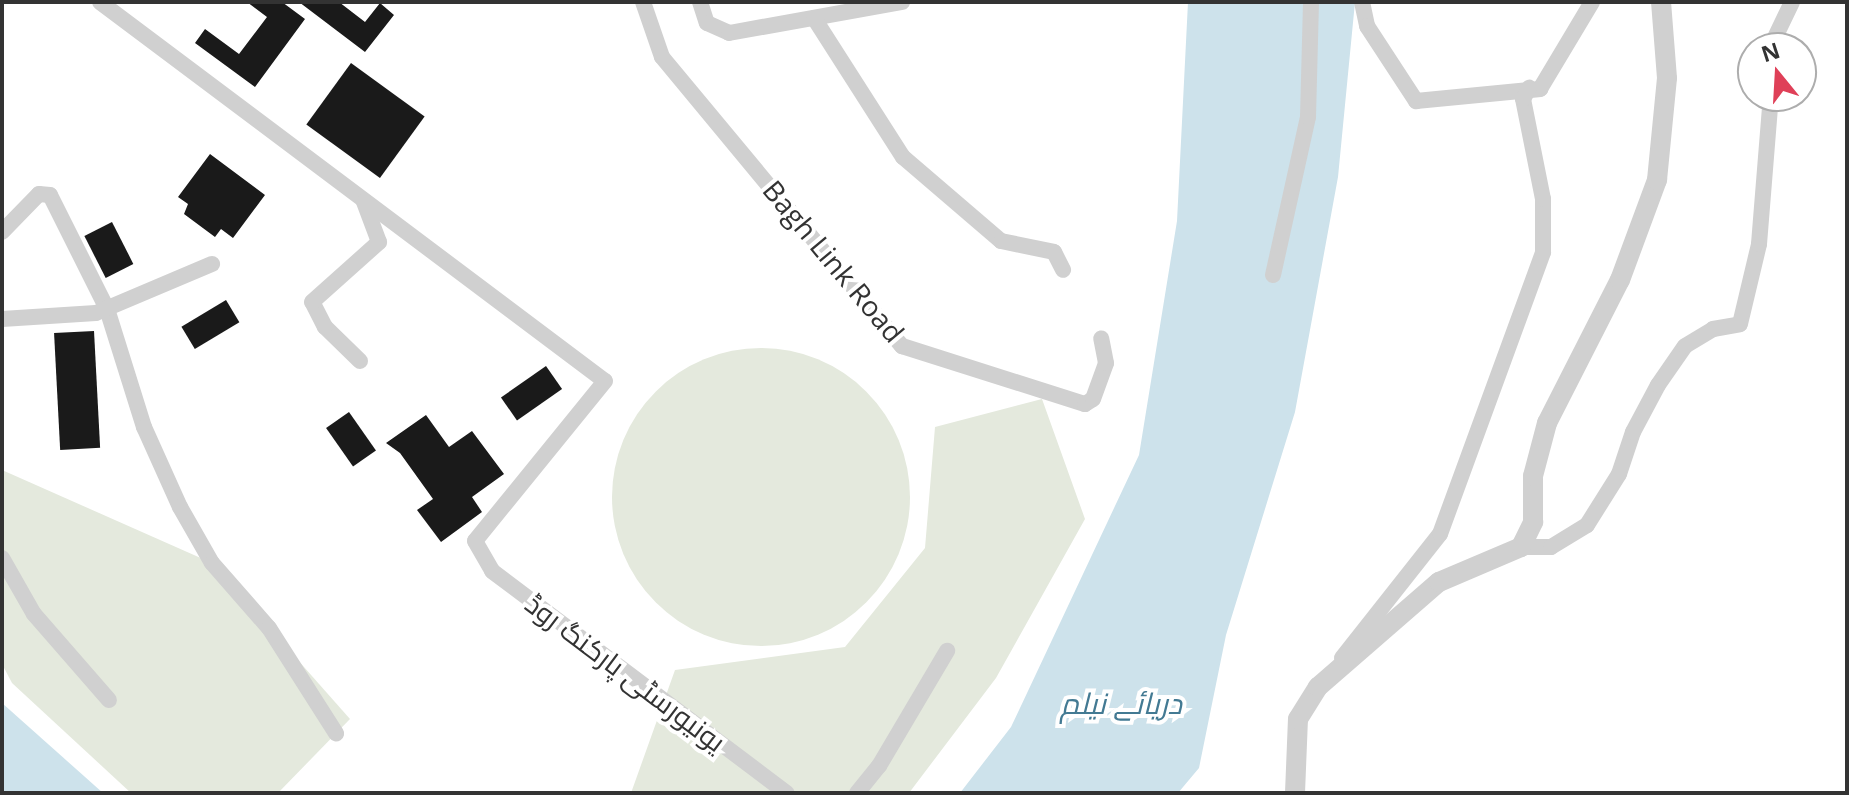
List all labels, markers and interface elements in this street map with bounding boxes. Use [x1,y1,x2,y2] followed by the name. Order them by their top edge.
[1737,32,1817,112] north arrow
[1757,34,1783,68] text: N
[757,173,911,349] street label: Bagh Link Road
[519,586,733,758] street label: یونیورسٹی پارکنگ روڈ
[1060,685,1182,721] water label: دریائے نیلم

